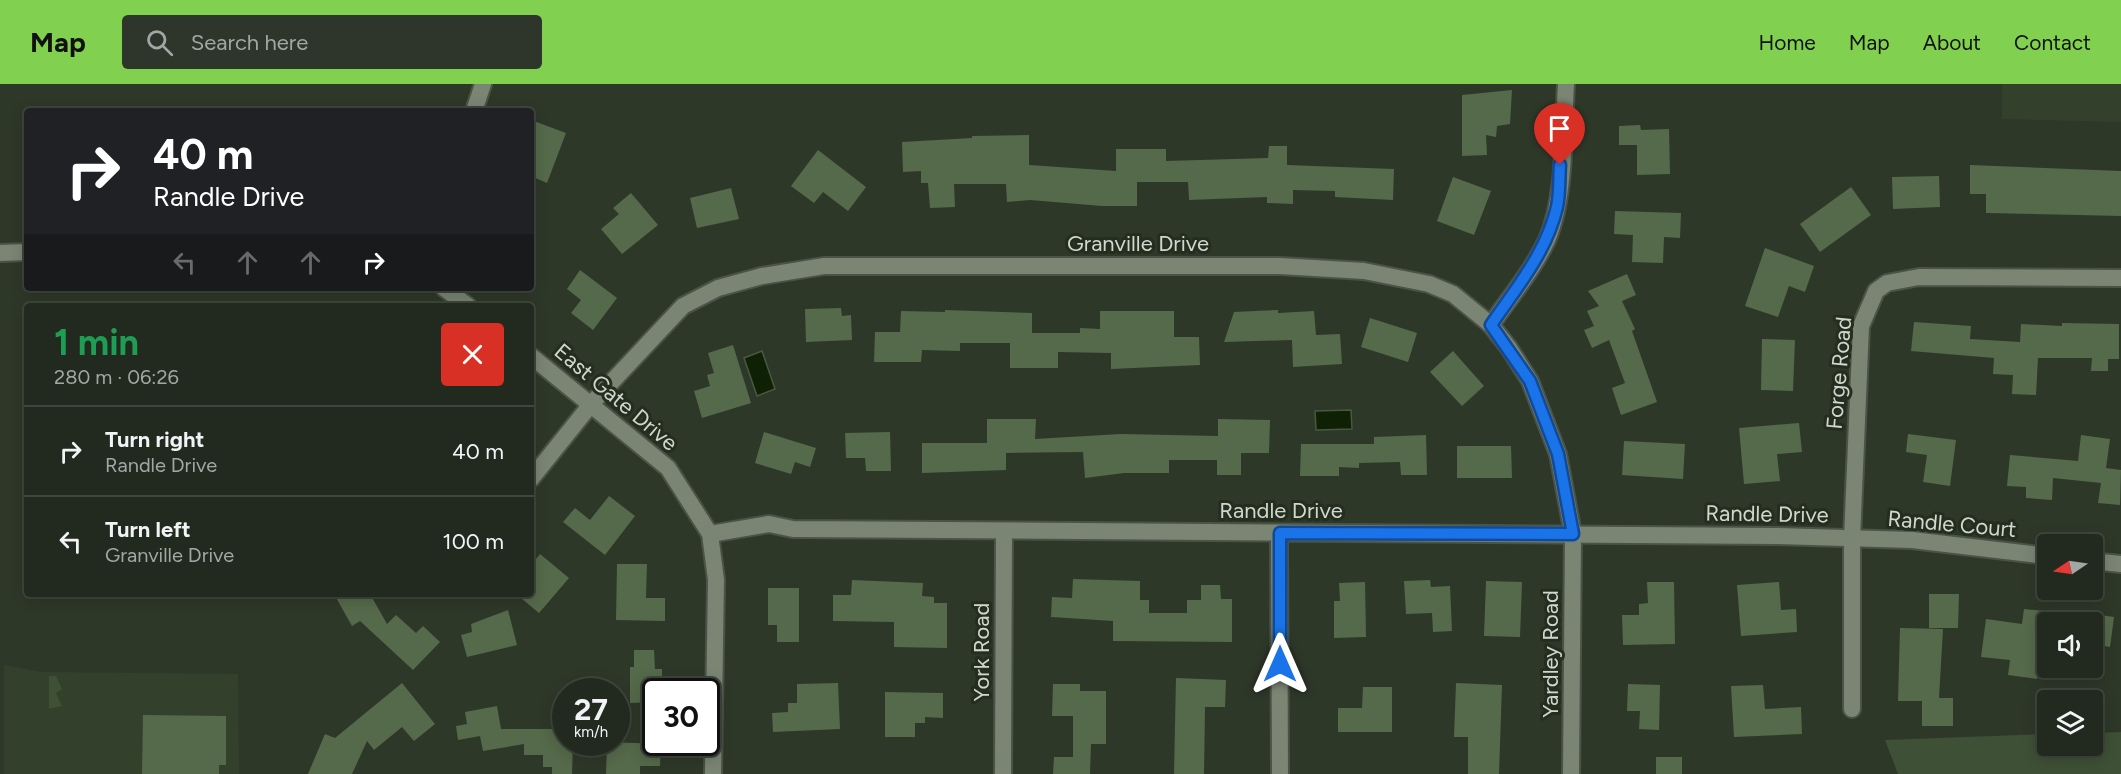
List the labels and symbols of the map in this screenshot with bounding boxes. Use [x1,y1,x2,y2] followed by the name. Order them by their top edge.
[1534,103,1585,165] pin
[1067,230,1209,257] street label: Granville Drive
[1821,316,1857,430] street label: Forge Road
[549,338,683,456] street label: East Gate Drive
[1219,497,1343,524] street label: Randle Drive
[1705,499,1829,529] street label: Randle Drive
[1887,505,2017,543] street label: Randle Court
[2037,534,2103,600] north arrow
[1537,590,1564,718] street label: Yardley Road
[968,603,995,701] street label: York Road
[1248,632,1312,696] position arrow
[642,678,720,756] speed limit sign: 30

